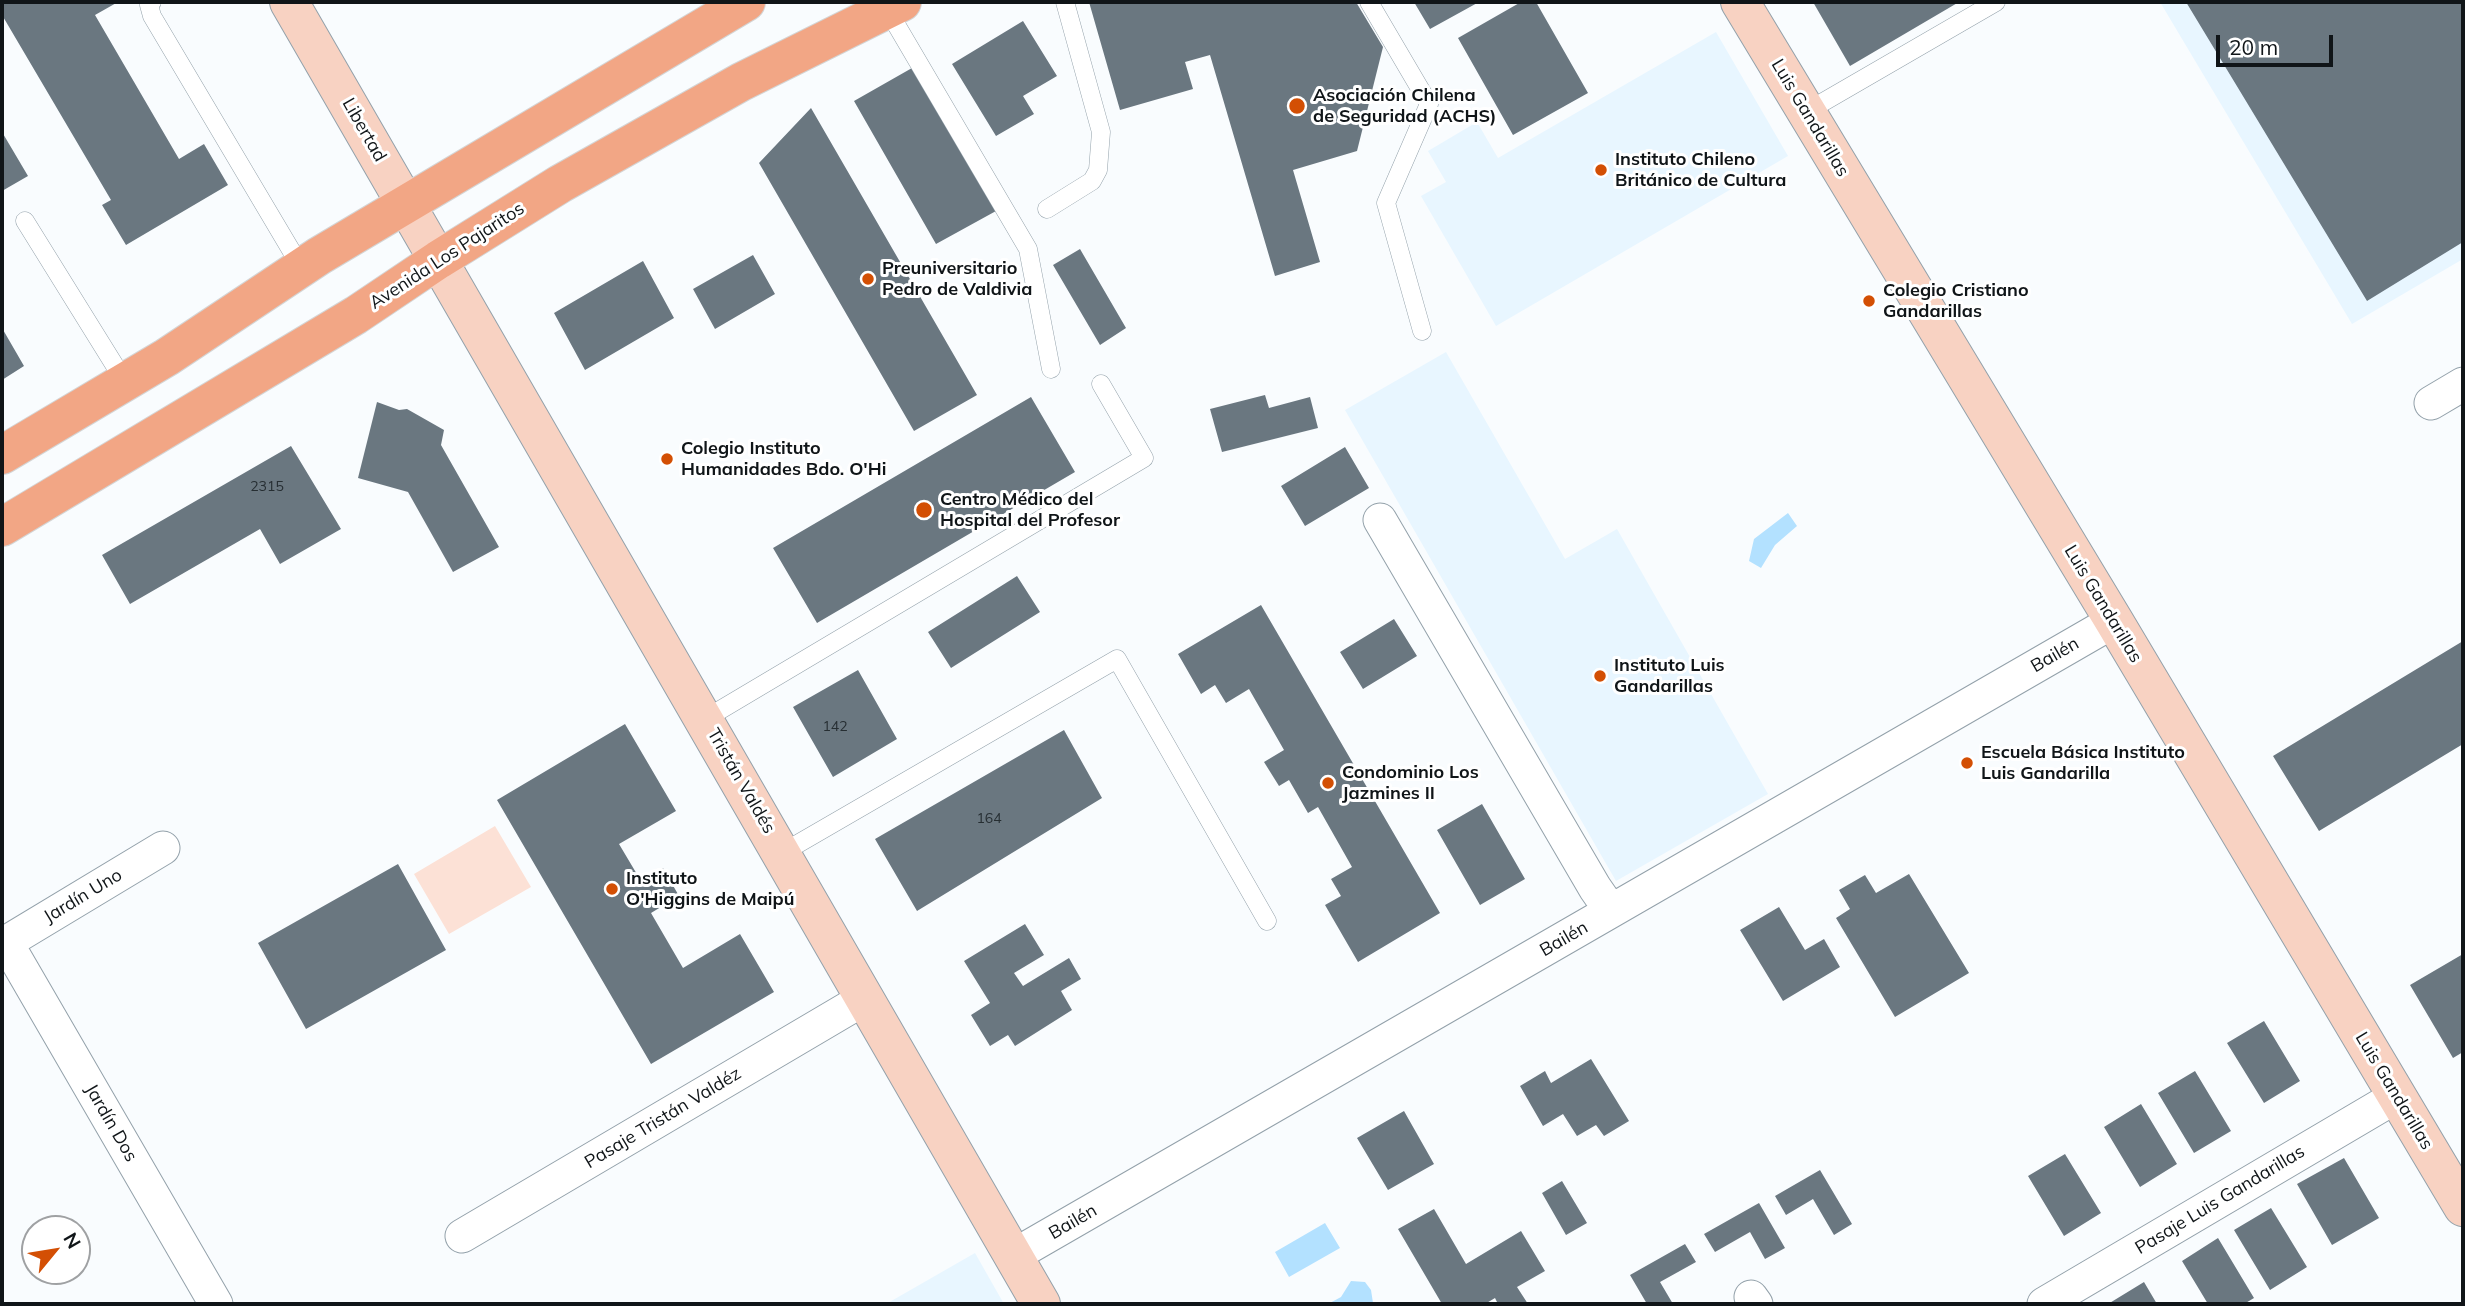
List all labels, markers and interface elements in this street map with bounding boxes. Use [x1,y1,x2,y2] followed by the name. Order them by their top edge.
[2220,21,2337,65] scale bar
[2229,34,2278,60] text: 20 m
[1766,55,1854,181] street label: Luis Gandarillas
[1313,85,1496,128] place label: Asociación Chilena de Seguridad (ACHS)
[337,94,391,166] street label: Libertad
[1287,96,1307,116] marker: Asociación Chilena de Seguridad (ACHS)
[1615,149,1786,192] place label: Instituto Chileno Británico de Cultura
[1593,162,1609,178] marker: Instituto Chileno Británico de Cultura
[366,198,528,314] street label: Avenida Los Pajaritos
[882,258,1032,300] place label: Preuniversitario Pedro de Valdivia
[860,271,876,287] marker: Preuniversitario Pedro de Valdivia
[1883,280,2029,322] place label: Colegio Cristiano Gandarillas
[1861,293,1877,309] marker: Colegio Cristiano Gandarillas
[681,438,886,480] place label: Colegio Instituto Humanidades Bdo. O'Hi
[659,451,675,467] marker: Colegio Instituto Humanidades Bdo. O'Hi
[250,479,284,495] house number: 2315
[940,489,1120,532] place label: Centro Médico del Hospital del Profesor
[914,500,934,520] marker: Centro Médico del Hospital del Profesor
[2059,541,2147,667] street label: Luis Gandarillas
[2027,633,2083,677] street label: Bailén
[1614,655,1725,698] place label: Instituto Luis Gandarillas
[1592,668,1608,684] marker: Instituto Luis Gandarillas
[822,719,848,735] house number: 142
[702,725,780,837] street label: Tristán Valdés
[1981,742,2185,784] place label: Escuela Básica Instituto Luis Gandarilla
[1959,755,1975,771] marker: Escuela Básica Instituto Luis Gandarilla
[1342,762,1479,804] place label: Condominio Los Jazmines II
[1320,775,1336,791] marker: Condominio Los Jazmines II
[976,811,1002,827] house number: 164
[40,864,126,928] street label: Jardín Uno
[626,868,794,910] place label: Instituto O'Higgins de Maipú
[604,881,620,897] marker: Instituto O'Higgins de Maipú
[1536,917,1592,961] street label: Bailén
[2350,1028,2438,1154] street label: Luis Gandarillas
[581,1063,745,1173] street label: Pasaje Tristán Valdéz
[80,1080,142,1166] street label: Jardín Dos
[2131,1141,2309,1259] street label: Pasaje Luis Gandarillas
[1045,1200,1101,1244] street label: Bailén
[21,1215,91,1285] north arrow
[58,1228,86,1253] text: N

